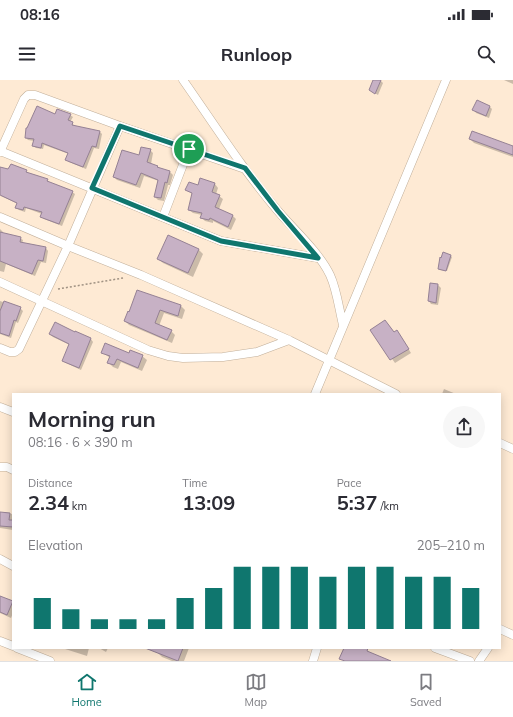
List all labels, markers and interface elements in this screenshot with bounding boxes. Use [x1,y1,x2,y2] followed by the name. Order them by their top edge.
[20,5,60,24] text: 08:16
[16,43,38,65] icon: menu
[221,43,292,66] text: Runloop
[475,43,497,65] icon: search
[172,132,206,166] pin
[178,138,200,160] icon: arrive
[28,405,156,433] text: Morning run
[443,406,485,448] button: share
[28,434,133,450] text: 08:16 · 6 × 390 m
[28,476,72,490] text: Distance
[182,476,207,490] text: Time
[337,476,361,490] text: Pace
[28,490,69,515] text: 2.34
[182,490,235,515] text: 13:09
[337,490,378,515] text: 5:37
[69,499,87,513] text: km
[378,499,399,513] text: /km
[28,537,83,553] text: Elevation
[417,537,485,553] text: 205–210 m
[71,671,102,709] tab: Home
[244,671,267,709] tab: Map
[410,671,442,709] tab: Saved

